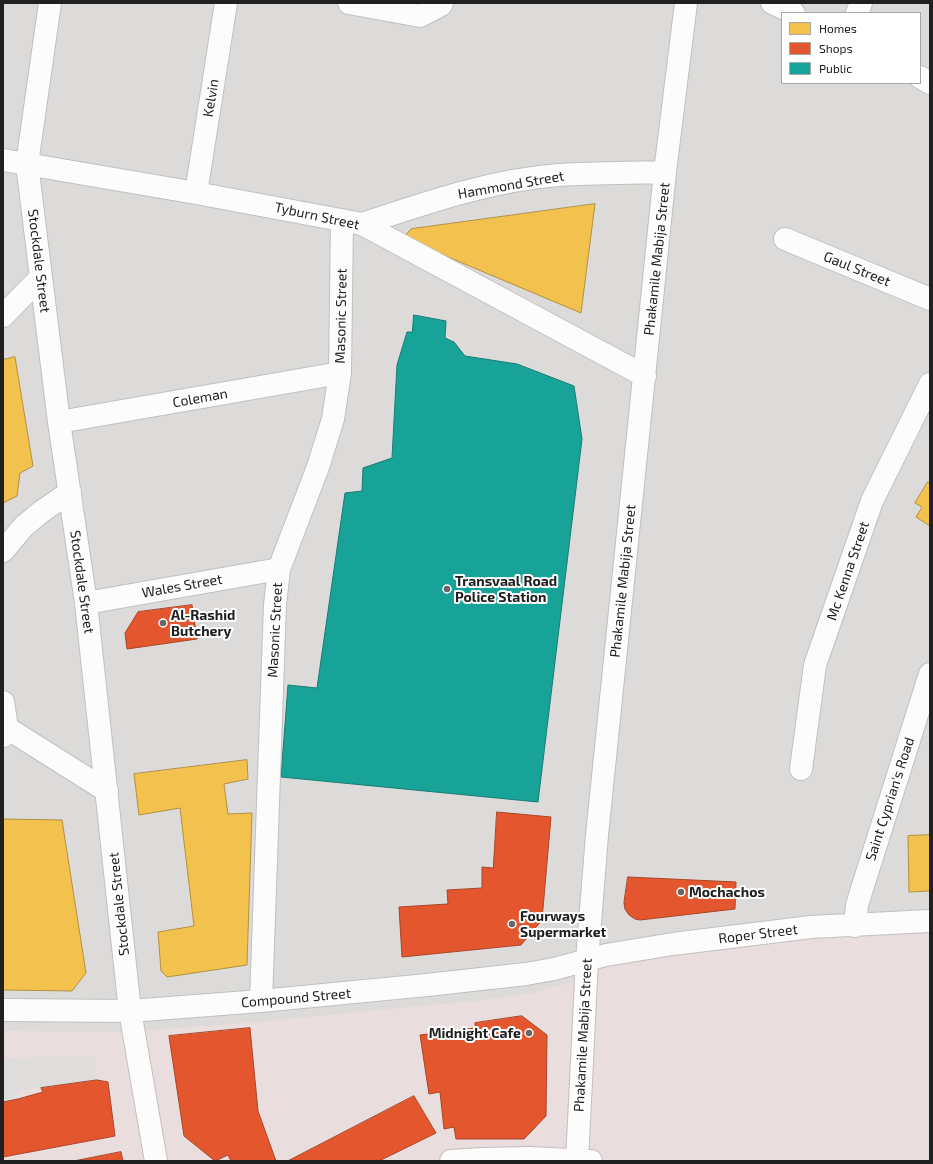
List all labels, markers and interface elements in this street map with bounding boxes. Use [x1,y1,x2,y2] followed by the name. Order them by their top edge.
[781,12,921,84] legend
[819,21,857,35] text: Homes
[819,41,853,55] text: Shops
[819,61,852,75] text: Public
[200,78,222,118] street label: Kelvin
[457,167,565,203] street label: Hammond Street
[641,182,673,336] street label: Phakamile Mabija Street
[273,199,361,233] street label: Tyburn Street
[24,208,54,314] street label: Stockdale Street
[821,248,893,290] street label: Gaul Street
[332,268,350,364] street label: Masonic Street
[171,385,229,411] street label: Coleman
[607,504,639,658] street label: Phakamile Mabija Street
[823,519,873,623] street label: Mc Kenna Street
[66,529,98,635] street label: Stockdale Street
[140,571,224,601] street label: Wales Street
[455,573,557,606] place label: Transvaal Road Police Station
[264,582,286,678] street label: Masonic Street
[442,584,452,594] marker: Transvaal Road Police Station
[171,607,235,640] place label: Al-Rashid Butchery
[158,618,168,628] marker: Al-Rashid Butchery
[862,735,918,863] street label: Saint Cyprian's Road
[105,851,133,957] street label: Stockdale Street
[689,884,765,900] place label: Mochachos
[676,887,686,897] marker: Mochachos
[520,908,606,940] place label: Fourways Supermarket
[507,919,517,929] marker: Fourways Supermarket
[717,921,799,947] street label: Roper Street
[571,958,595,1112] street label: Phakamile Mabija Street
[240,985,352,1011] street label: Compound Street
[429,1025,521,1041] place label: Midnight Cafe
[524,1028,534,1038] marker: Midnight Cafe

